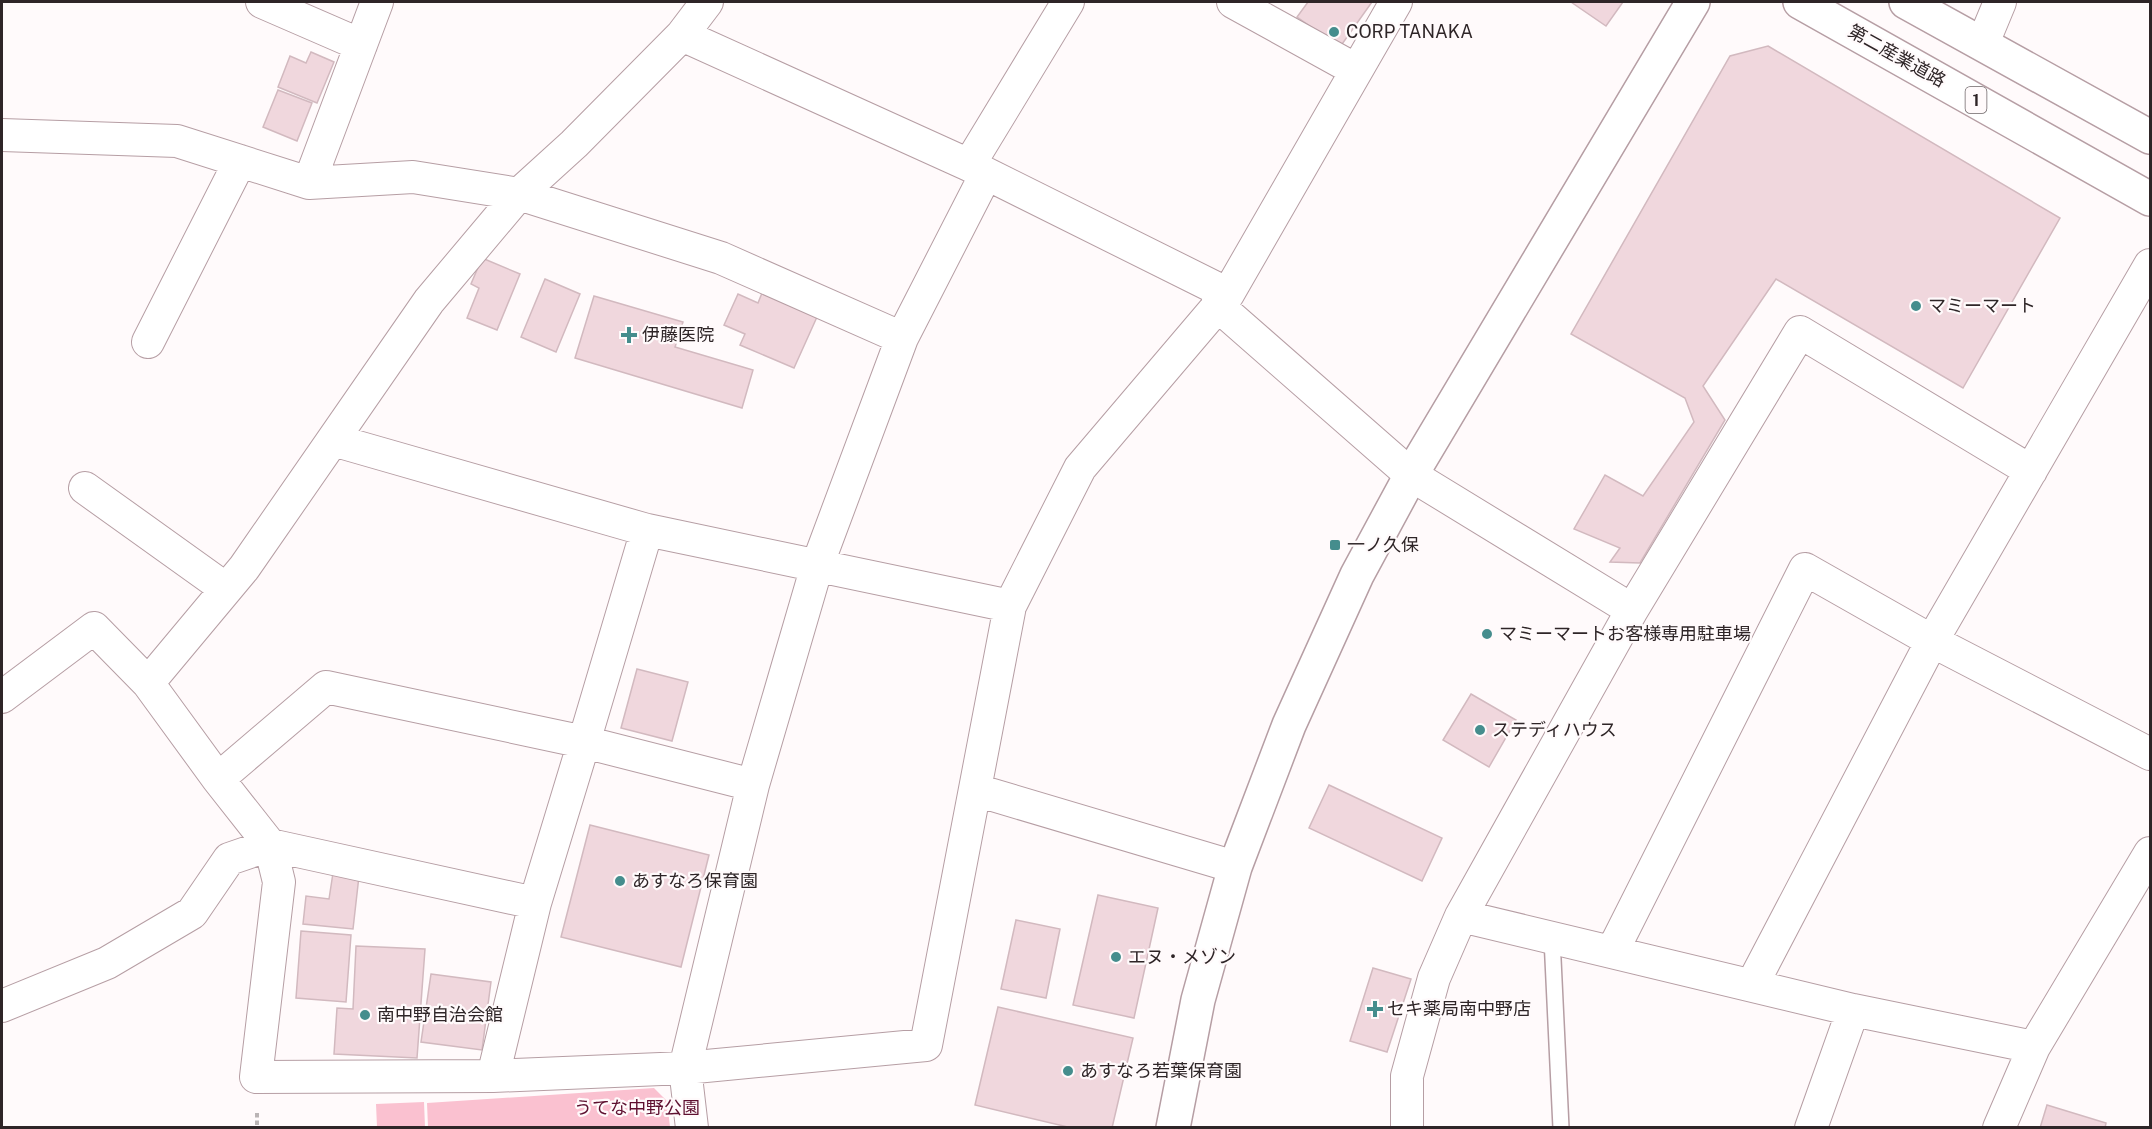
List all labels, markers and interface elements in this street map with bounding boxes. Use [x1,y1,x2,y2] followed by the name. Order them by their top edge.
[1845,20,1950,91] street label: 第二産業道路
[1346,21,1473,42] place label: CORP TANAKA
[1327,25,1341,39] marker: CORP TANAKA
[1966,87,1986,113] road number: 1
[1928,295,2036,316] place label: マミーマート
[1909,299,1923,313] marker: マミーマート
[642,324,714,345] place label: 伊藤医院
[620,326,638,344] marker: 伊藤医院
[1347,534,1419,555] place label: 一ノ久保
[1328,538,1342,552] marker: 一ノ久保
[1499,623,1751,644] place label: マミーマートお客様専用駐車場
[1480,627,1494,641] marker: マミーマートお客様専用駐車場
[1492,719,1617,740] place label: ステディハウス
[1473,723,1487,737] marker: ステディハウス
[632,870,758,891] place label: あすなろ保育園
[613,874,627,888] marker: あすなろ保育園
[1128,946,1236,967] place label: エヌ・メゾン
[1109,950,1123,964] marker: エヌ・メゾン
[1387,998,1531,1019] place label: セキ薬局南中野店
[1368,1002,1382,1016] marker: セキ薬局南中野店
[377,1004,503,1025] place label: 南中野自治会館
[358,1008,372,1022] marker: 南中野自治会館
[1080,1060,1242,1081] place label: あすなろ若葉保育園
[1061,1064,1075,1078] marker: あすなろ若葉保育園
[574,1097,700,1118] park label: うてな中野公園

